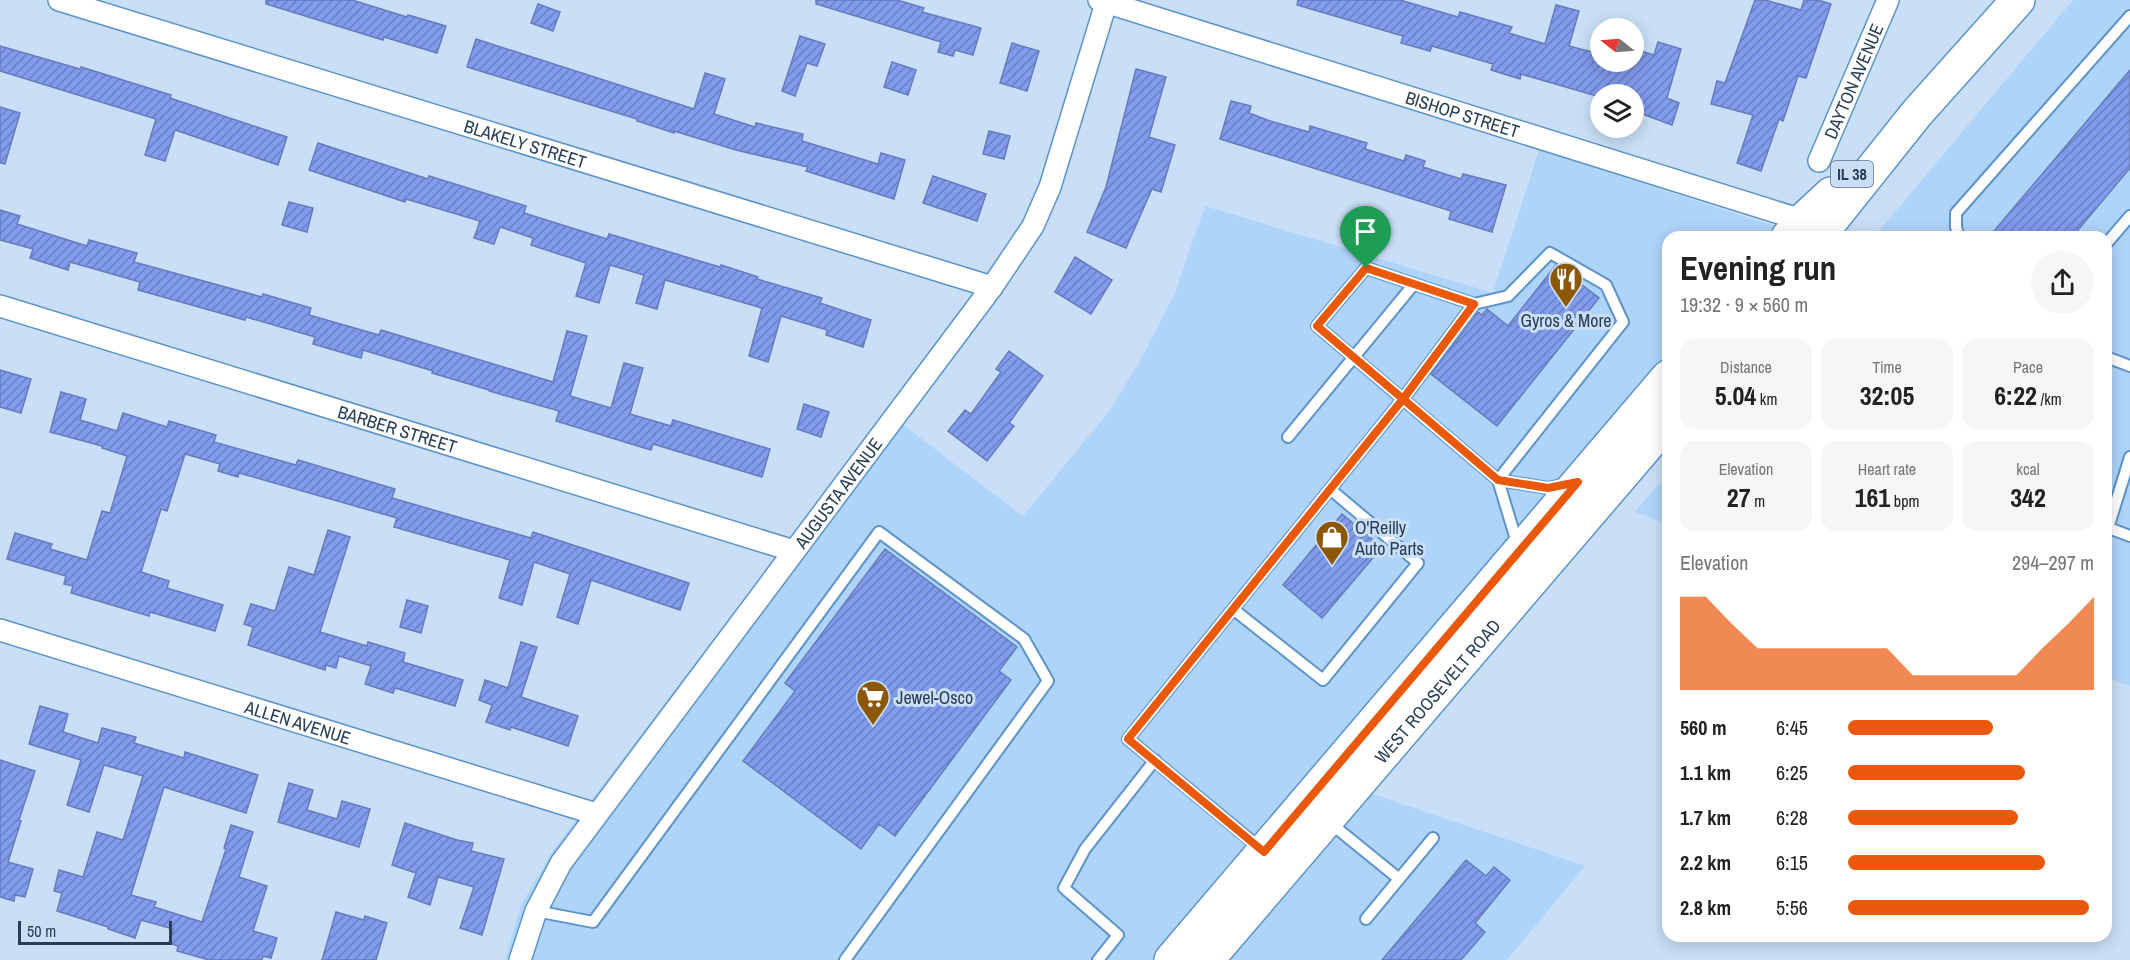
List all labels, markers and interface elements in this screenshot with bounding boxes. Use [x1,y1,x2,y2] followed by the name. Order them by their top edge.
[1590,18,1644,72] north arrow
[1590,18,1644,138] map controls
[1818,19,1889,143] street label: DAYTON AVENUE
[1403,84,1523,143] street label: BISHOP STREET
[1590,84,1644,138] button: layers
[461,113,590,174] street label: BLAKELY STREET
[1831,161,1873,187] road number: IL 38
[1340,206,1391,268] pin
[1349,215,1382,248] icon: arrive
[1680,246,1836,290] text: Evening run
[2031,251,2094,314] button: share
[1548,261,1584,308] restaurant icon: Gyros & More
[1680,291,1808,318] text: 19:32 · 9 × 560 m
[1520,308,1612,333] place label: Gyros & More
[1720,356,1772,378] text: Distance
[1872,356,1902,378] text: Time
[2013,356,2043,378] text: Pace
[1715,378,1756,413] text: 5.04
[1860,378,1914,413] text: 32:05
[1994,378,2037,413] text: 6:22
[1756,388,1777,410] text: km
[2037,388,2062,410] text: /km
[335,399,460,459] street label: BARBER STREET
[788,432,888,554] street label: AUGUSTA AVENUE
[1719,458,1773,480] text: Elevation
[1858,458,1916,480] text: Heart rate
[2016,458,2040,480] text: kcal
[1727,480,1751,515] text: 27
[1855,480,1890,515] text: 161
[2010,480,2046,515] text: 342
[1751,490,1765,512] text: m
[1890,490,1919,512] text: bpm
[1354,515,1424,561] place label: O'Reilly Auto Parts
[1314,519,1350,566] shop icon: O'Reilly Auto Parts
[1680,549,1748,576] text: Elevation
[2012,549,2094,576] text: 294–297 m
[1368,614,1506,768] street label: WEST ROOSEVELT ROAD
[855,679,891,726] supermarket icon: Jewel-Osco
[896,685,973,710] place label: Jewel-Osco
[241,694,354,750] street label: ALLEN AVENUE
[1680,714,1727,741] text: 560 m
[1776,714,1808,741] text: 6:45
[1680,759,1731,786] text: 1.1 km
[1776,759,1808,786] text: 6:25
[1680,804,1731,831] text: 1.7 km
[1776,804,1808,831] text: 6:28
[1680,849,1731,876] text: 2.2 km
[1776,849,1808,876] text: 6:15
[1680,894,1731,921] text: 2.8 km
[1776,894,1808,921] text: 5:56
[18,918,172,946] scale bar
[27,920,56,942] text: 50 m

